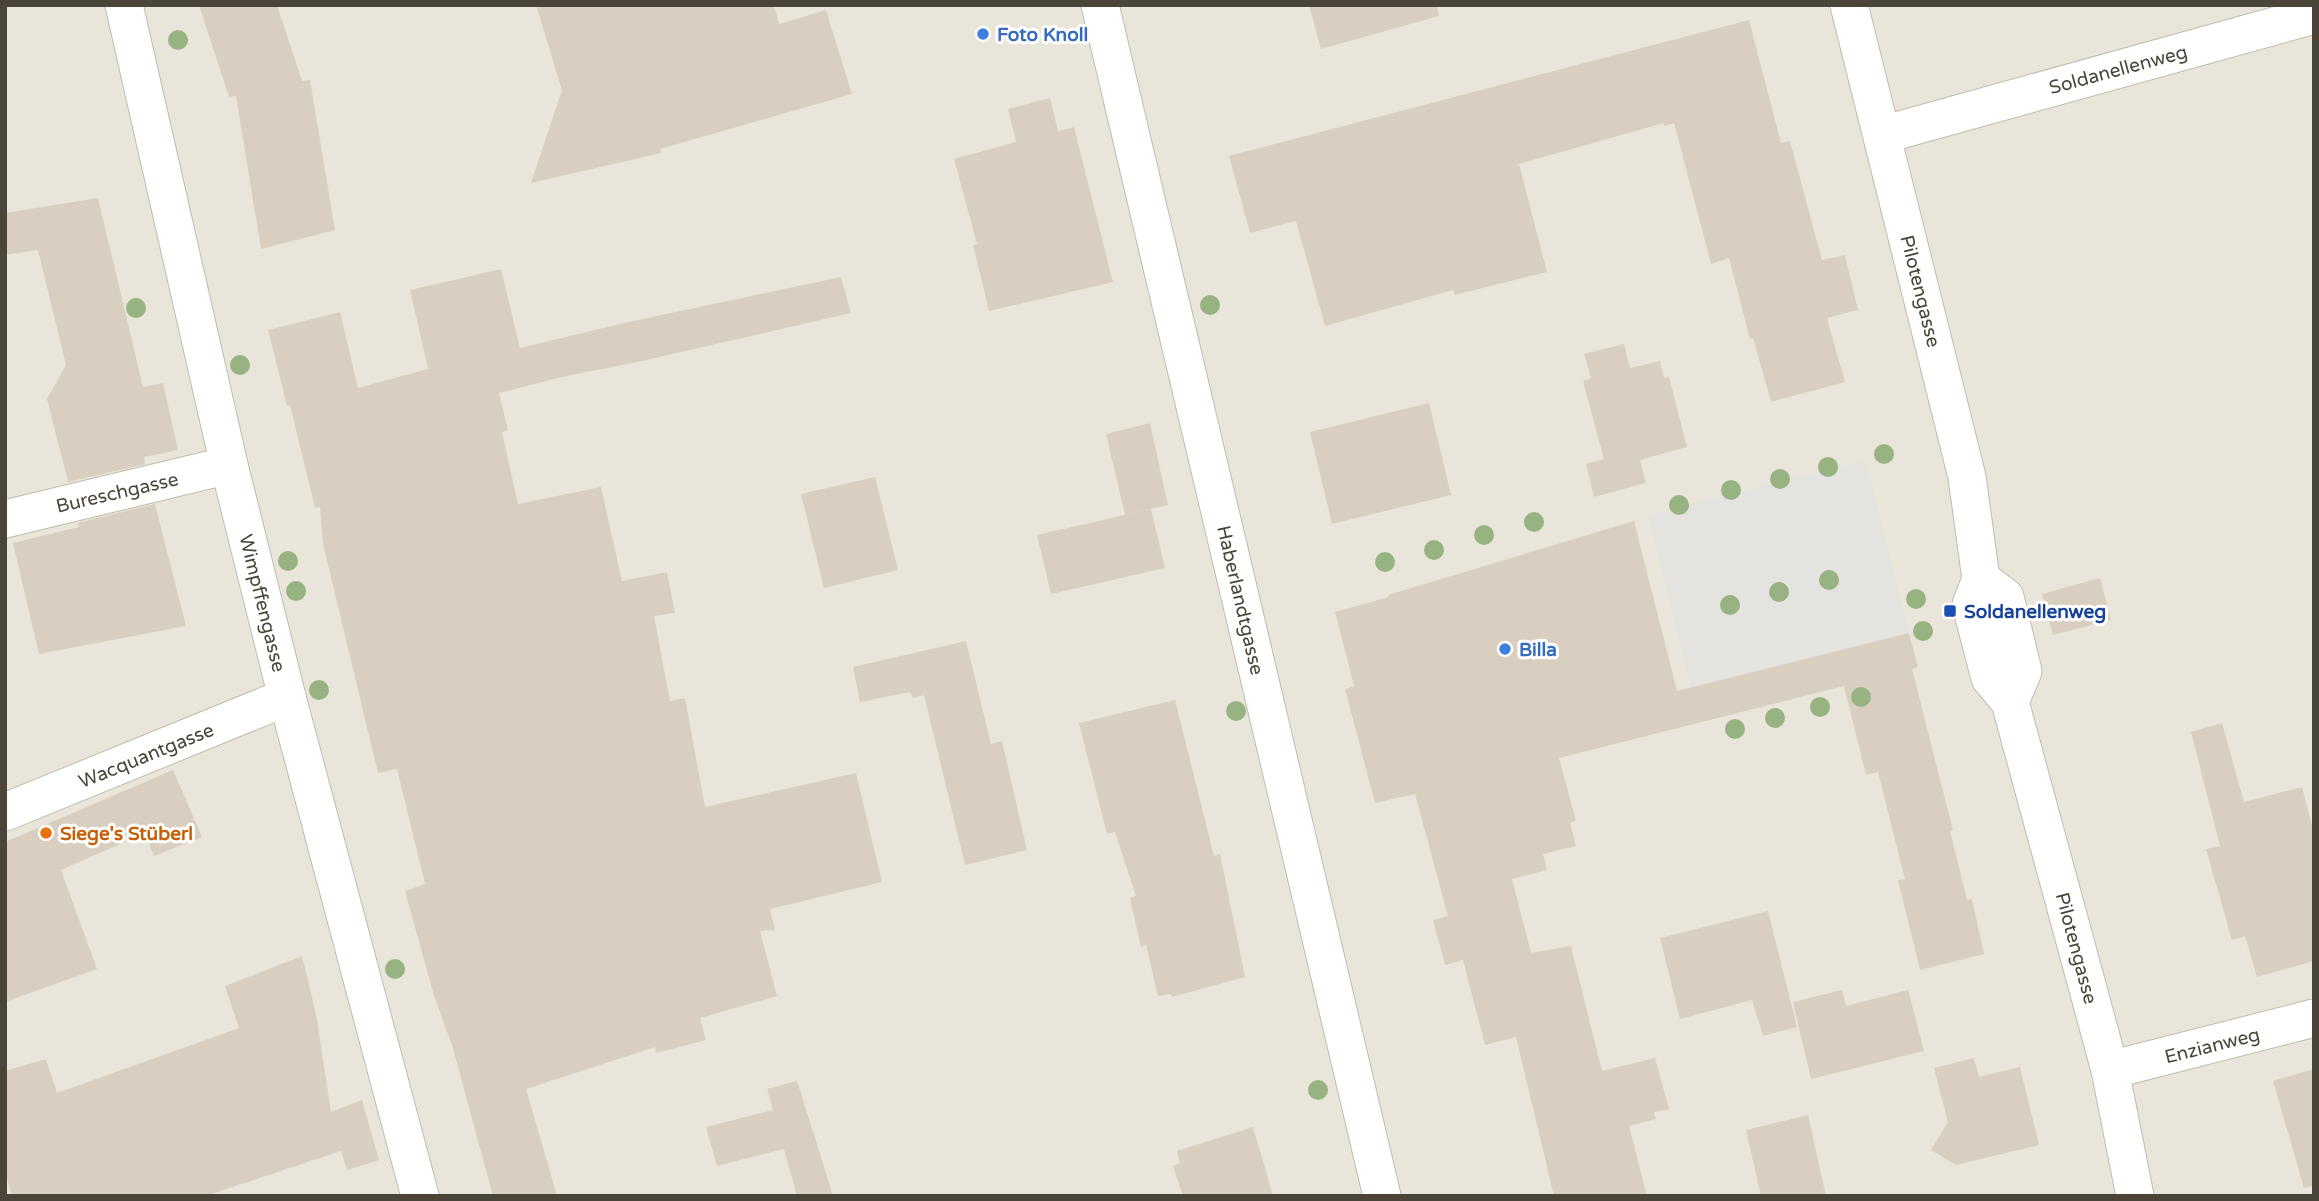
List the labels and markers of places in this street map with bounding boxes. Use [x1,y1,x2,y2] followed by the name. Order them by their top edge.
[997,24,1088,46] place label: Foto Knoll
[975,26,991,42] marker: Foto Knoll
[1964,601,2106,624] place label: Soldanellenweg
[1942,603,1958,619] marker: Soldanellenweg
[1519,639,1557,661] place label: Billa
[1497,641,1513,657] marker: Billa
[60,823,193,846] place label: Siege's Stüberl
[38,825,54,841] marker: Siege's Stüberl

